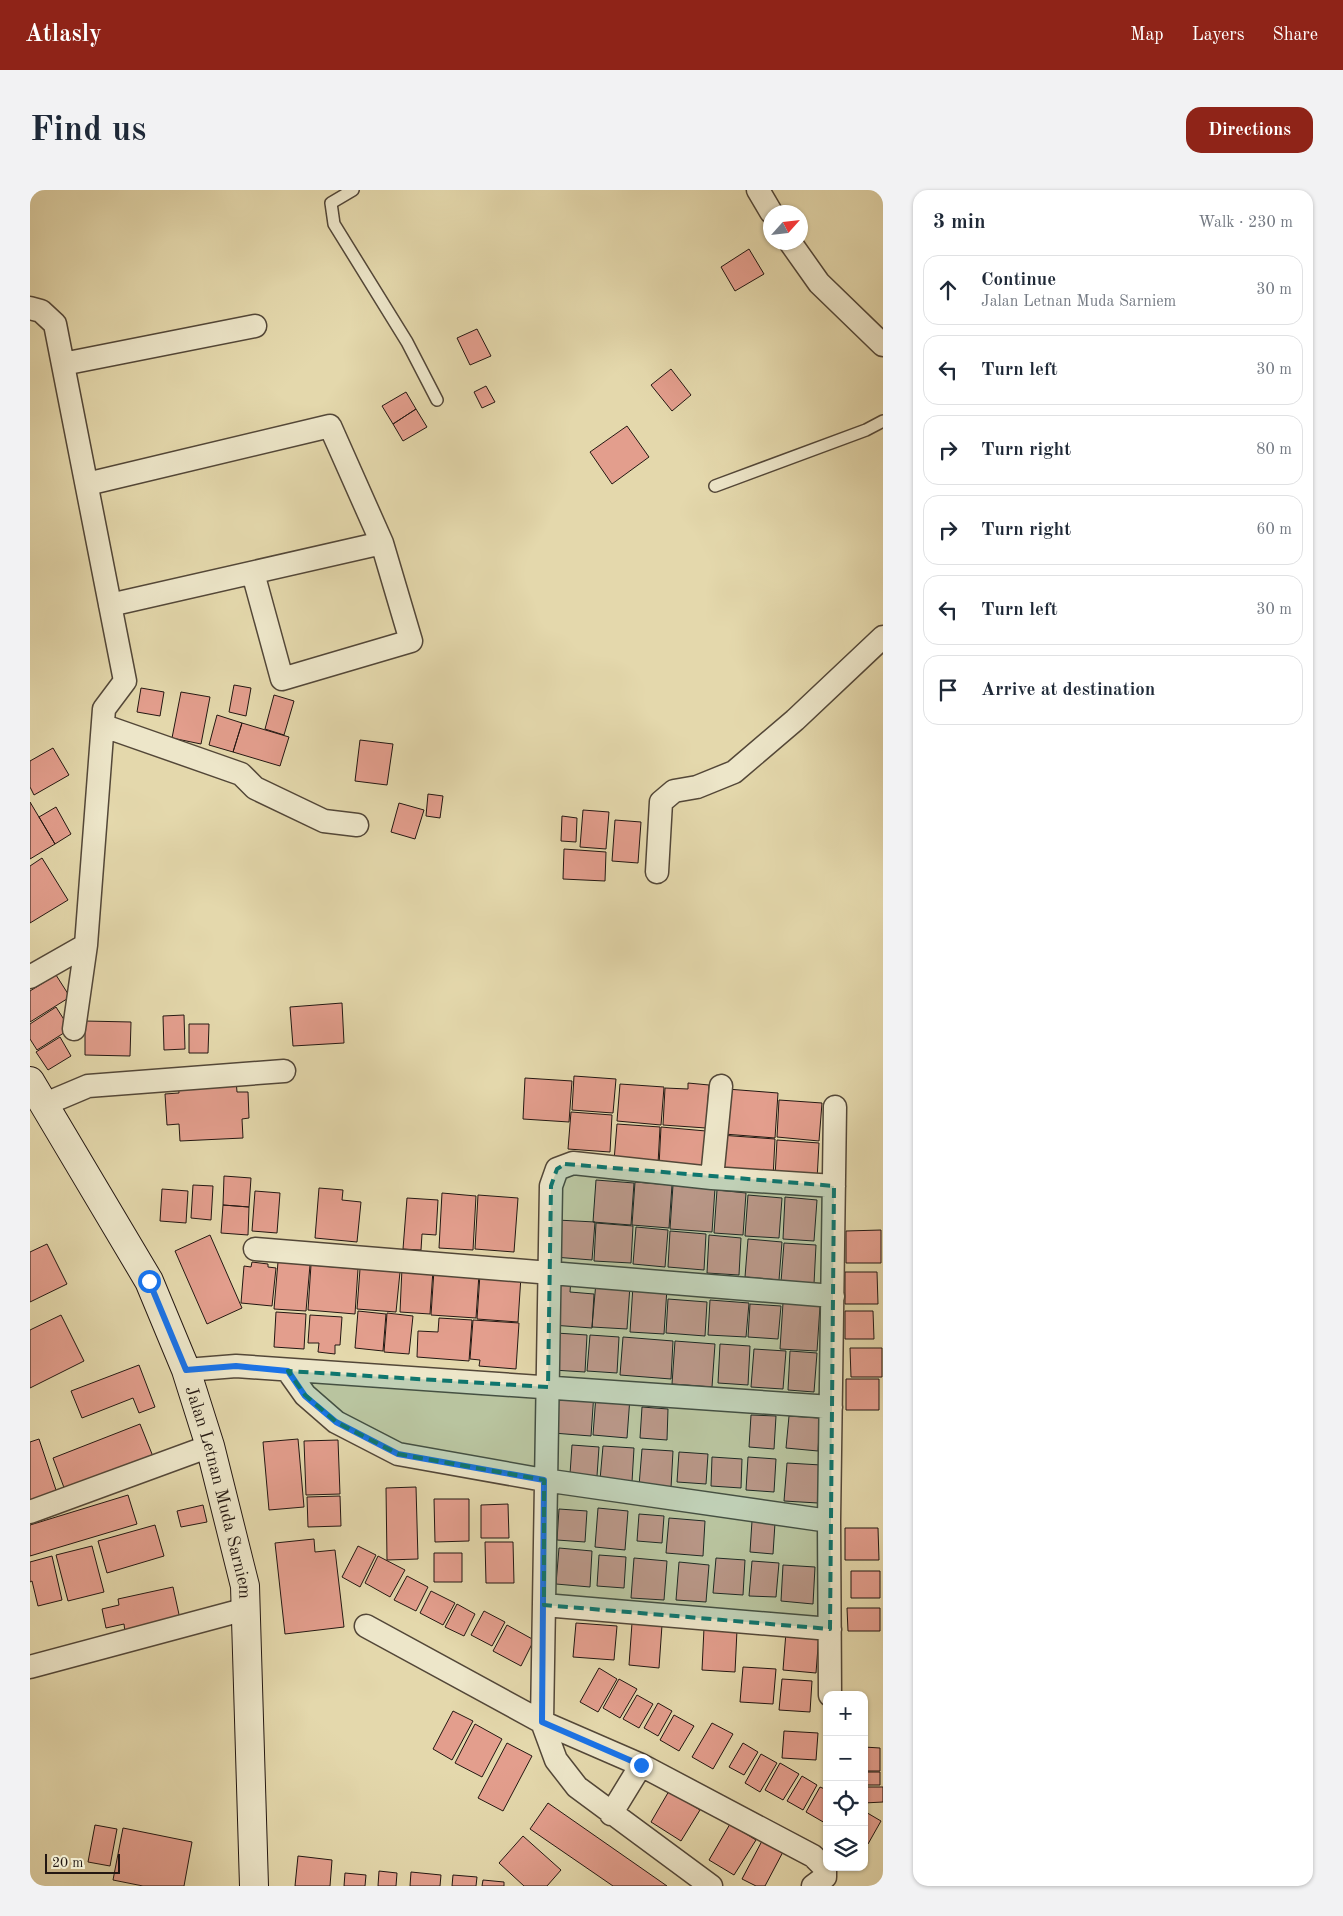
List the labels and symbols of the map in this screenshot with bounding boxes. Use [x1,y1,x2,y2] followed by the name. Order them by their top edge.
[763,205,808,250] north arrow
[138,1270,161,1293] route start
[182,1384,253,1599] street label: Jalan Letnan Muda Sarniem
[630,1754,653,1777] route end
[45,1851,120,1874] scale bar

